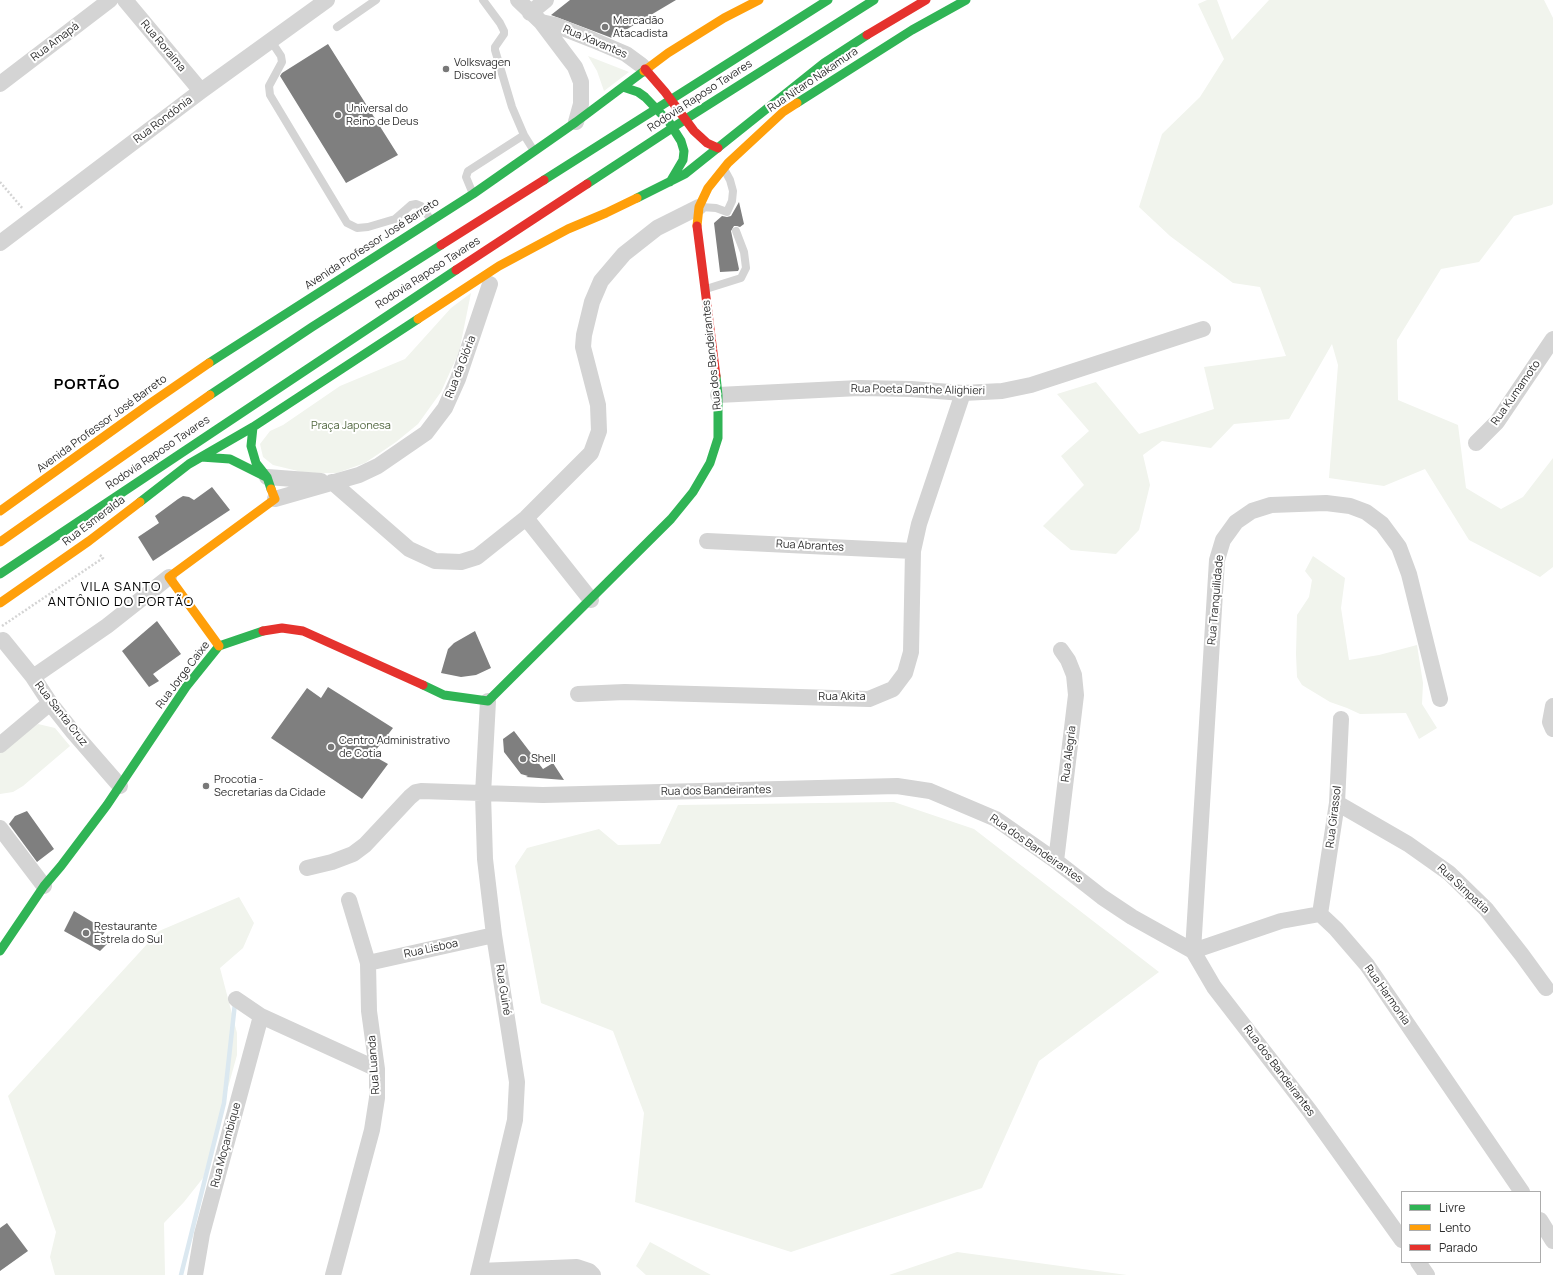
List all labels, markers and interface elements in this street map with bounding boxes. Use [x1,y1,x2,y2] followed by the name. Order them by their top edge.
[613,14,668,40] place label: Mercadão Atacadista
[138,18,188,74] street label: Rua Roraima
[28,20,82,64] street label: Rua Amapá
[600,22,610,32] marker: Mercadão Atacadista
[561,23,629,61] street label: Rua Xavantes
[765,45,861,115] street label: Rua Nitaro Nakamura
[454,56,511,82] place label: Volksvagen Discovel
[645,57,755,135] street label: Rodovia Raposo Tavares
[441,64,451,74] marker: Volksvagen Discovel
[131,94,195,146] street label: Rua Rondônia
[346,102,418,128] place label: Universal do Reino de Deus
[333,110,343,120] marker: Universal do Reino de Deus
[302,196,442,292] street label: Avenida Professor José Barreto
[373,234,483,312] street label: Rodovia Raposo Tavares
[700,299,724,411] street label: Rua dos Bandeirantes
[443,334,479,400] street label: Rua da Glória
[1489,358,1543,428] street label: Rua Kumamoto
[35,372,169,476] street label: Avenida Professor José Barreto
[54,376,120,394] district label: PORTÃO
[851,382,985,398] street label: Rua Poeta Danthe Alighieri
[104,413,212,493] street label: Rodovia Raposo Tavares
[311,419,391,433] park label: Praça Japonesa
[60,493,128,549] street label: Rua Esmeralda
[776,538,844,554] street label: Rua Abrantes
[1205,554,1227,646] street label: Rua Tranquilidade
[48,579,194,610] district label: VILA SANTO ANTÔNIO DO PORTÃO
[153,639,213,711] street label: Rua Jorge Caixe
[32,679,90,749] street label: Rua Santa Cruz
[818,690,866,704] street label: Rua Akita
[1059,725,1079,783] street label: Rua Alegria
[339,734,450,760] place label: Centro Administrativo de Cotia
[326,742,336,752] marker: Centro Administrativo de Cotia
[531,752,556,766] place label: Shell
[518,754,528,764] marker: Shell
[214,773,326,799] place label: Procotia - Secretarias da Cidade
[201,781,211,791] marker: Procotia - Secretarias da Cidade
[661,783,771,799] street label: Rua dos Bandeirantes
[1324,785,1344,849] street label: Rua Girassol
[987,812,1085,886] street label: Rua dos Bandeirantes
[1434,862,1492,916] street label: Rua Simpatia
[94,920,163,946] place label: Restaurante Estrela do Sul
[81,928,91,938] marker: Restaurante Estrela do Sul
[403,937,459,961] street label: Rua Lisboa
[1361,962,1413,1028] street label: Rua Harmonia
[492,963,514,1017] street label: Rua Guiné
[1241,1023,1317,1119] street label: Rua dos Bandeirantes
[365,1035,383,1095] street label: Rua Luanda
[208,1101,244,1189] street label: Rua Moçambique
[1401,1191,1541,1263] legend
[1439,1199,1465,1216] text: Livre
[1439,1219,1471,1236] text: Lento
[1439,1239,1478,1256] text: Parado

